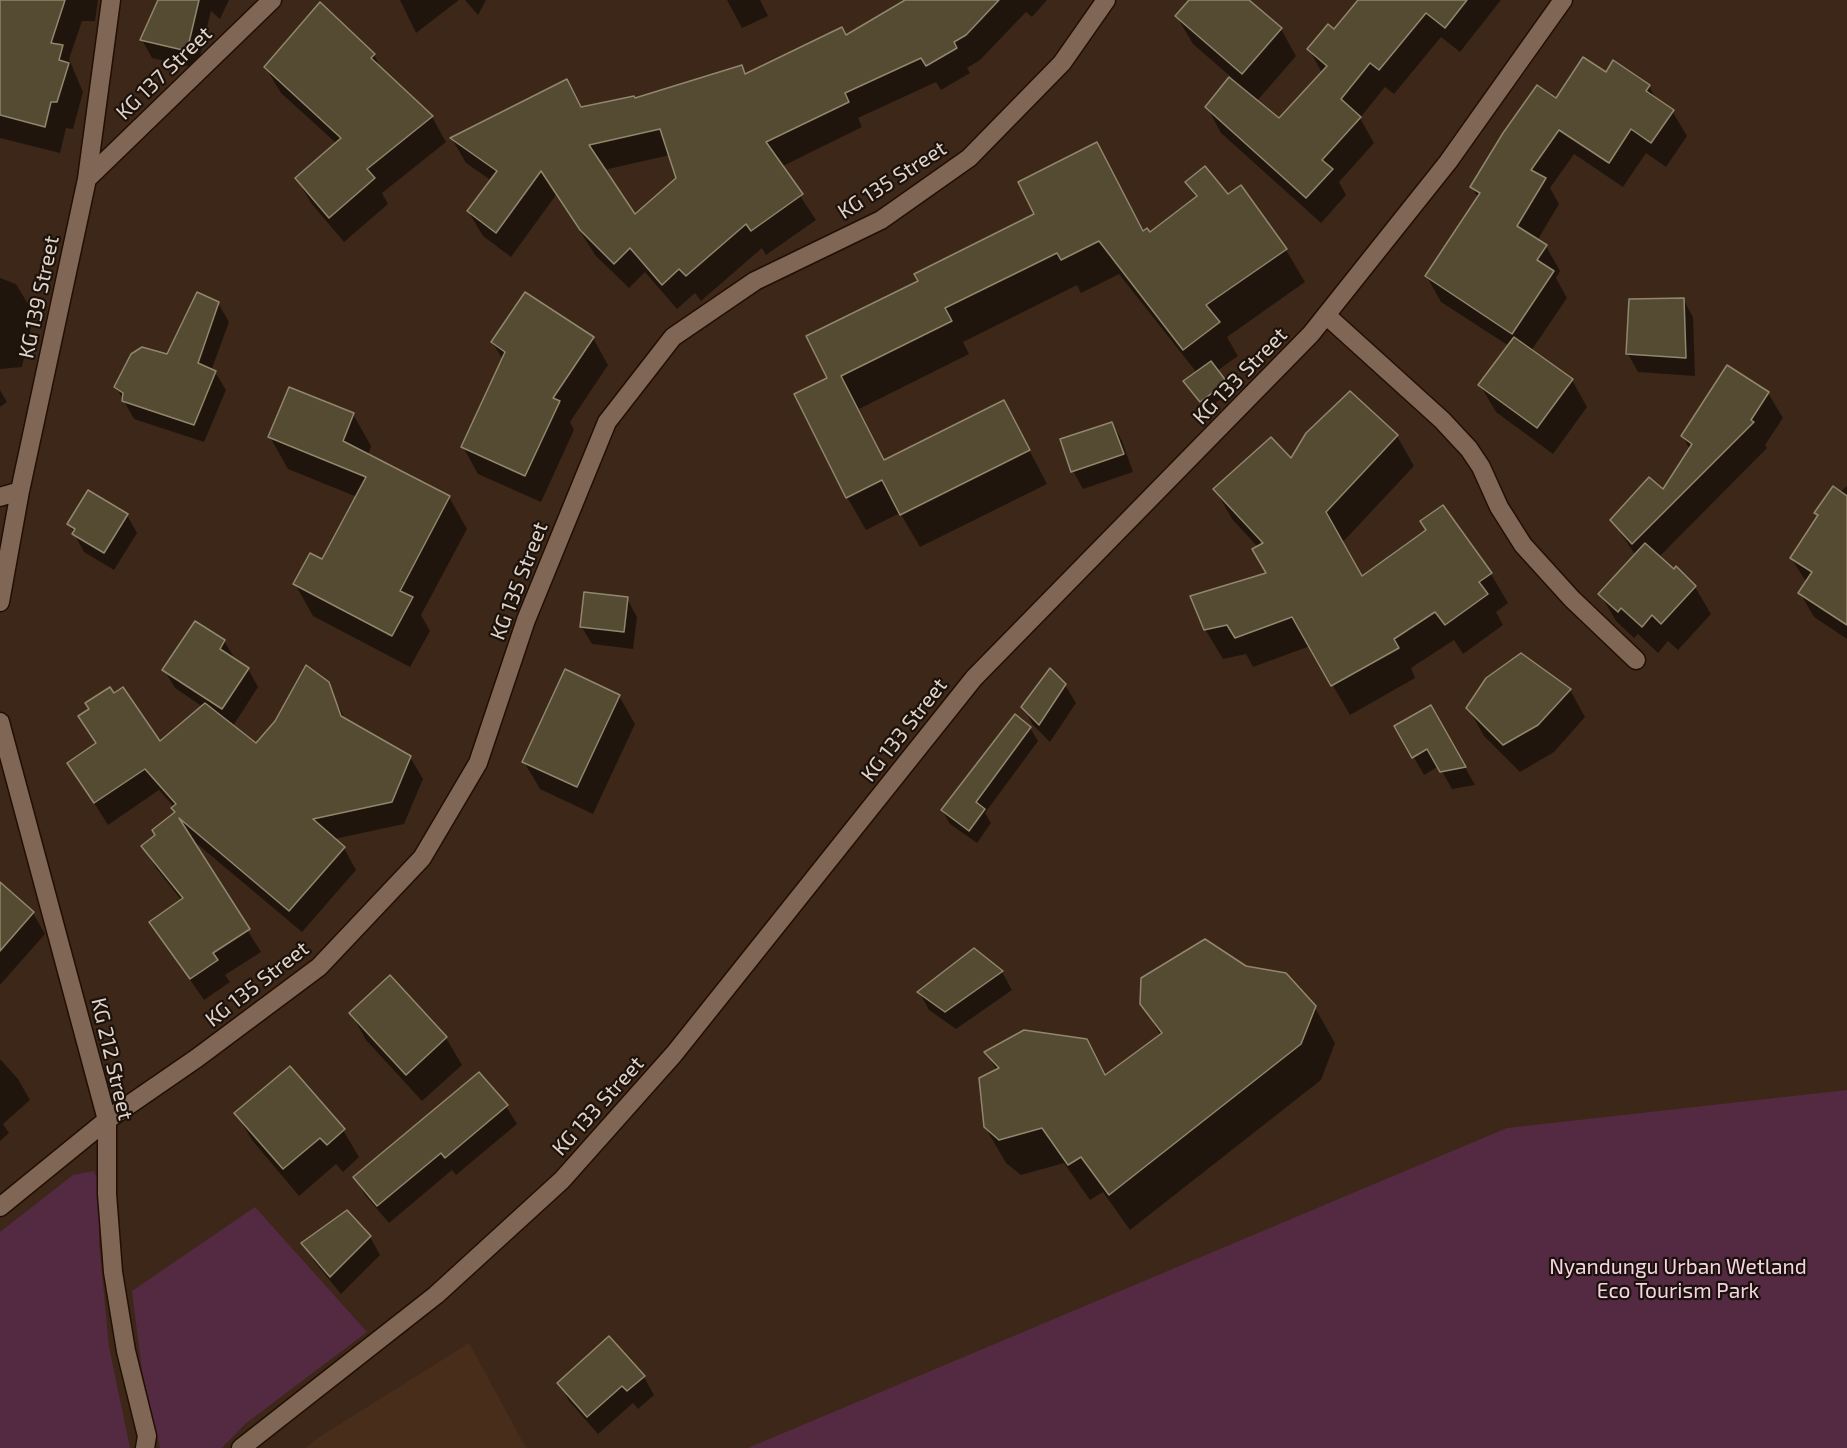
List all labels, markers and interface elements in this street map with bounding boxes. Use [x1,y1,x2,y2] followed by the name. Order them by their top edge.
[111,21,217,125] street label: KG 137 Street
[833,136,951,224] street label: KG 135 Street
[14,233,64,361] street label: KG 139 Street
[1188,322,1292,430] street label: KG 133 Street
[485,519,553,643] street label: KG 135 Street
[856,673,952,787] street label: KG 133 Street
[200,936,314,1032] street label: KG 135 Street
[86,995,138,1123] street label: KG 212 Street
[547,1051,649,1161] street label: KG 133 Street
[1549,1254,1807,1304] park label: Nyandungu Urban Wetland Eco Tourism Park

